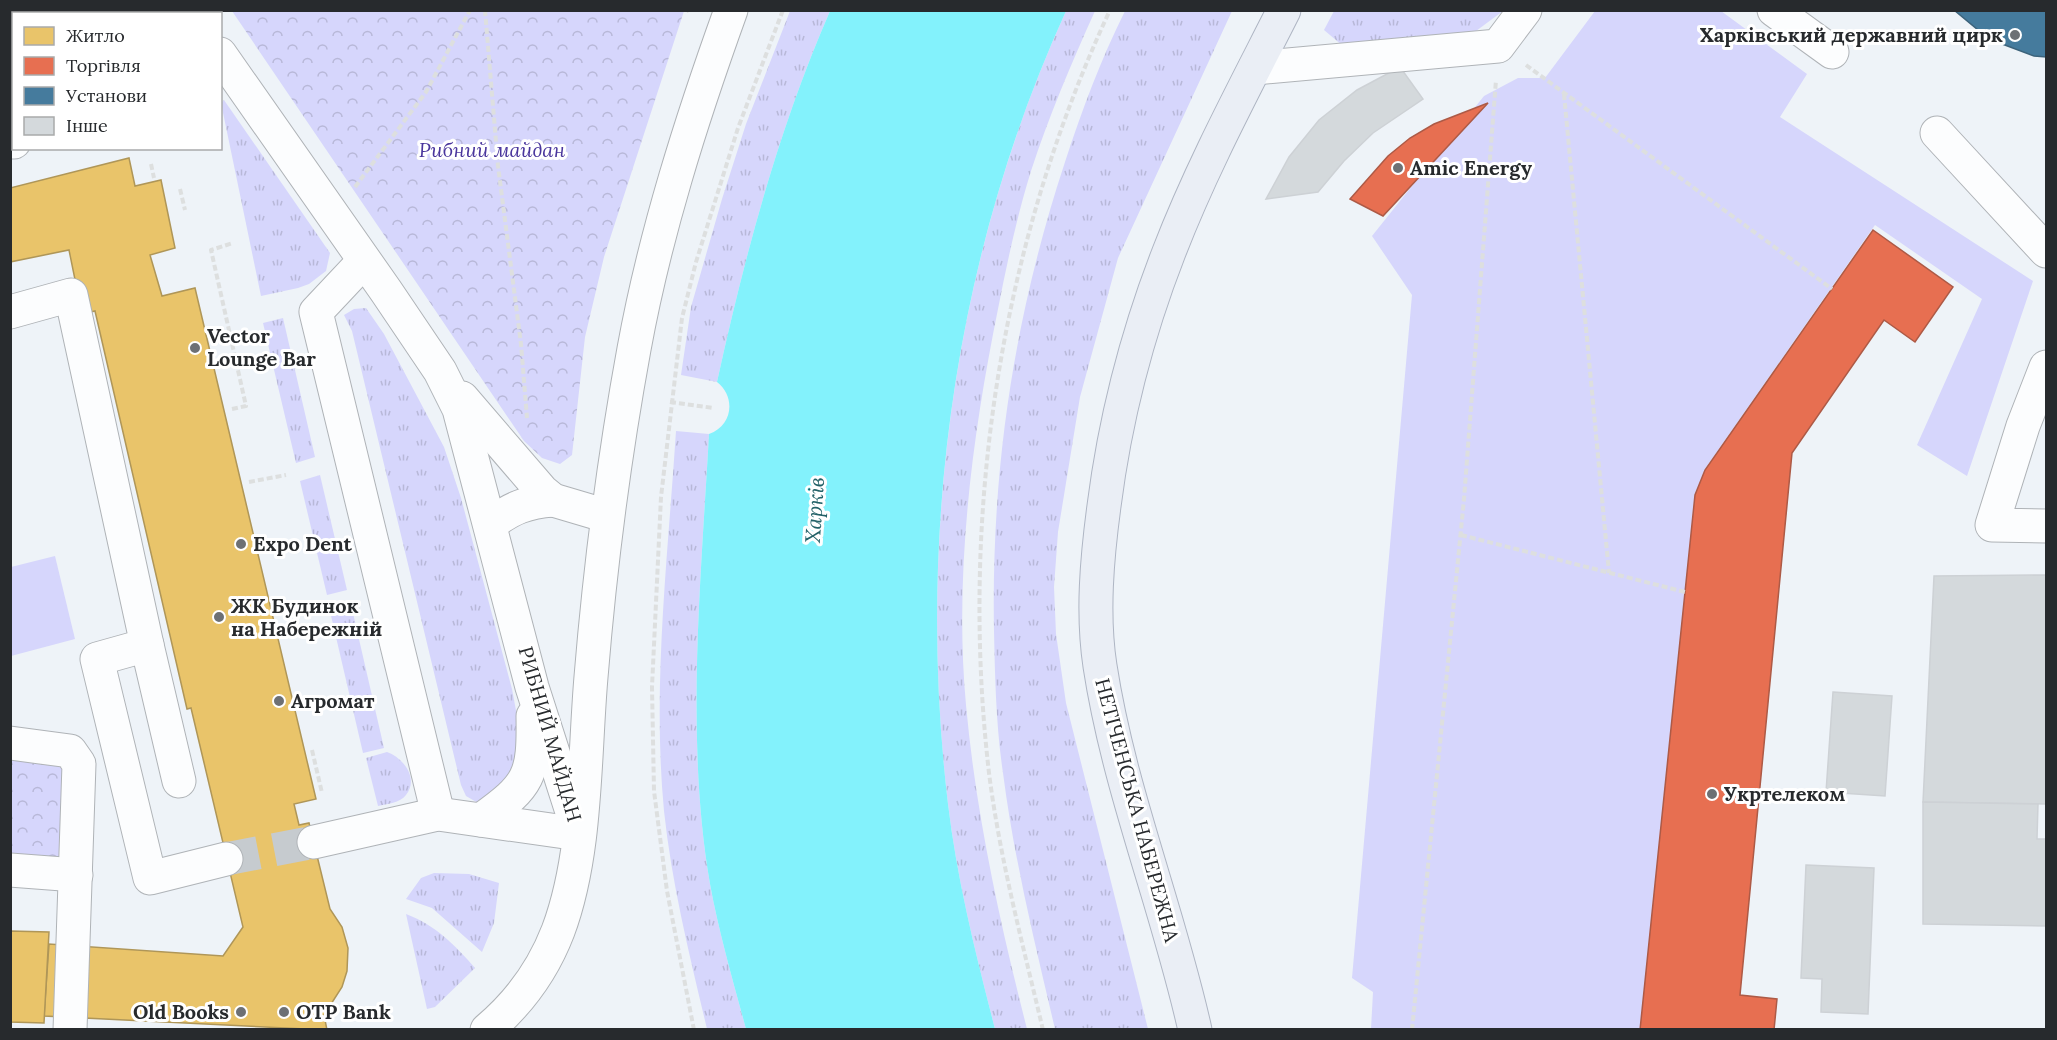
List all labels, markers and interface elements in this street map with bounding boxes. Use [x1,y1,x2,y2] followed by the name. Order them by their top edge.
[12,12,222,150] legend
[1700,22,2003,47] place label: Харківський державний цирк
[66,24,125,47] text: Житло
[2008,28,2022,42] marker: Харківський державний цирк
[66,54,141,77] text: Торгівля
[65,84,147,107] text: Установи
[66,114,108,137] text: Інше
[419,137,565,162] park label: Рибний майдан
[1410,155,1532,180] place label: Amic Energy
[1391,161,1405,175] marker: Amic Energy
[207,323,316,371] place label: Vector Lounge Bar
[188,341,202,355] marker: Vector Lounge Bar
[799,476,830,544] water label: Харків
[253,531,353,556] place label: Expo Dent
[234,537,248,551] marker: Expo Dent
[231,593,382,641] place label: ЖК Будинок на Набережній
[212,610,226,624] marker: ЖК Будинок на Набережній
[513,643,588,825] street label: РИБНИЙ МАЙДАН
[1090,675,1185,945] street label: НЕТІЧЕНСЬКА НАБЕРЕЖНА
[291,688,375,713] place label: Агромат
[272,694,286,708] marker: Агромат
[1724,781,1845,806] place label: Укртелеком
[1705,787,1719,801] marker: Укртелеком
[133,999,229,1024] place label: Old Books
[296,999,391,1024] place label: OTP Bank
[234,1005,248,1019] marker: Old Books
[277,1005,291,1019] marker: OTP Bank

